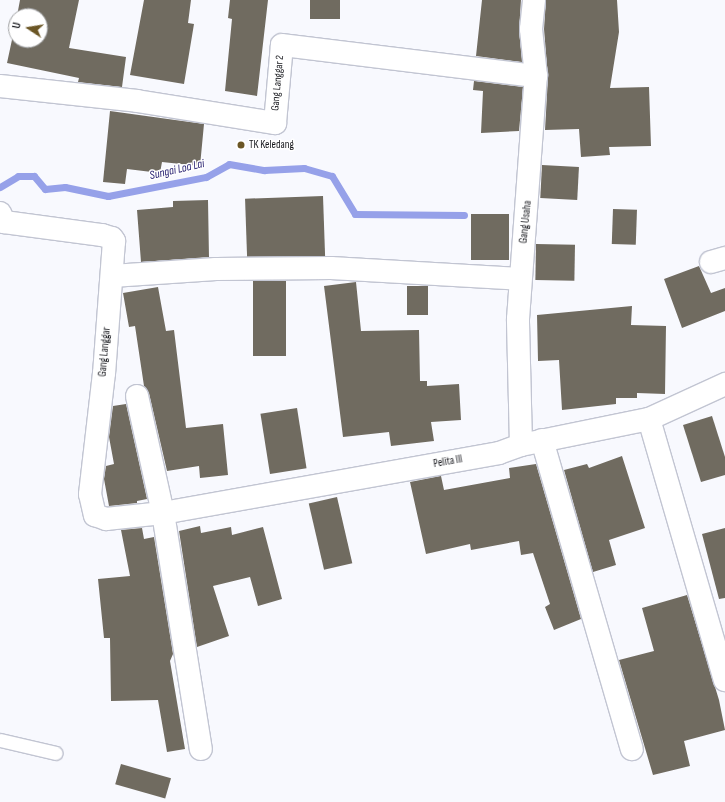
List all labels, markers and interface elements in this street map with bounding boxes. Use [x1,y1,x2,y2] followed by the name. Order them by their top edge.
[8,8,48,48] north arrow
[10,21,24,30] text: U
[269,55,287,111] street label: Gang Langgar 2
[249,138,294,152] place label: TK Keledang
[236,140,246,150] marker: TK Keledang
[148,157,206,183] water label: Sungai Loa Lai
[517,200,535,244] street label: Gang Usaha
[96,327,114,377] street label: Gang Langgar
[432,453,464,471] street label: Pelita III

